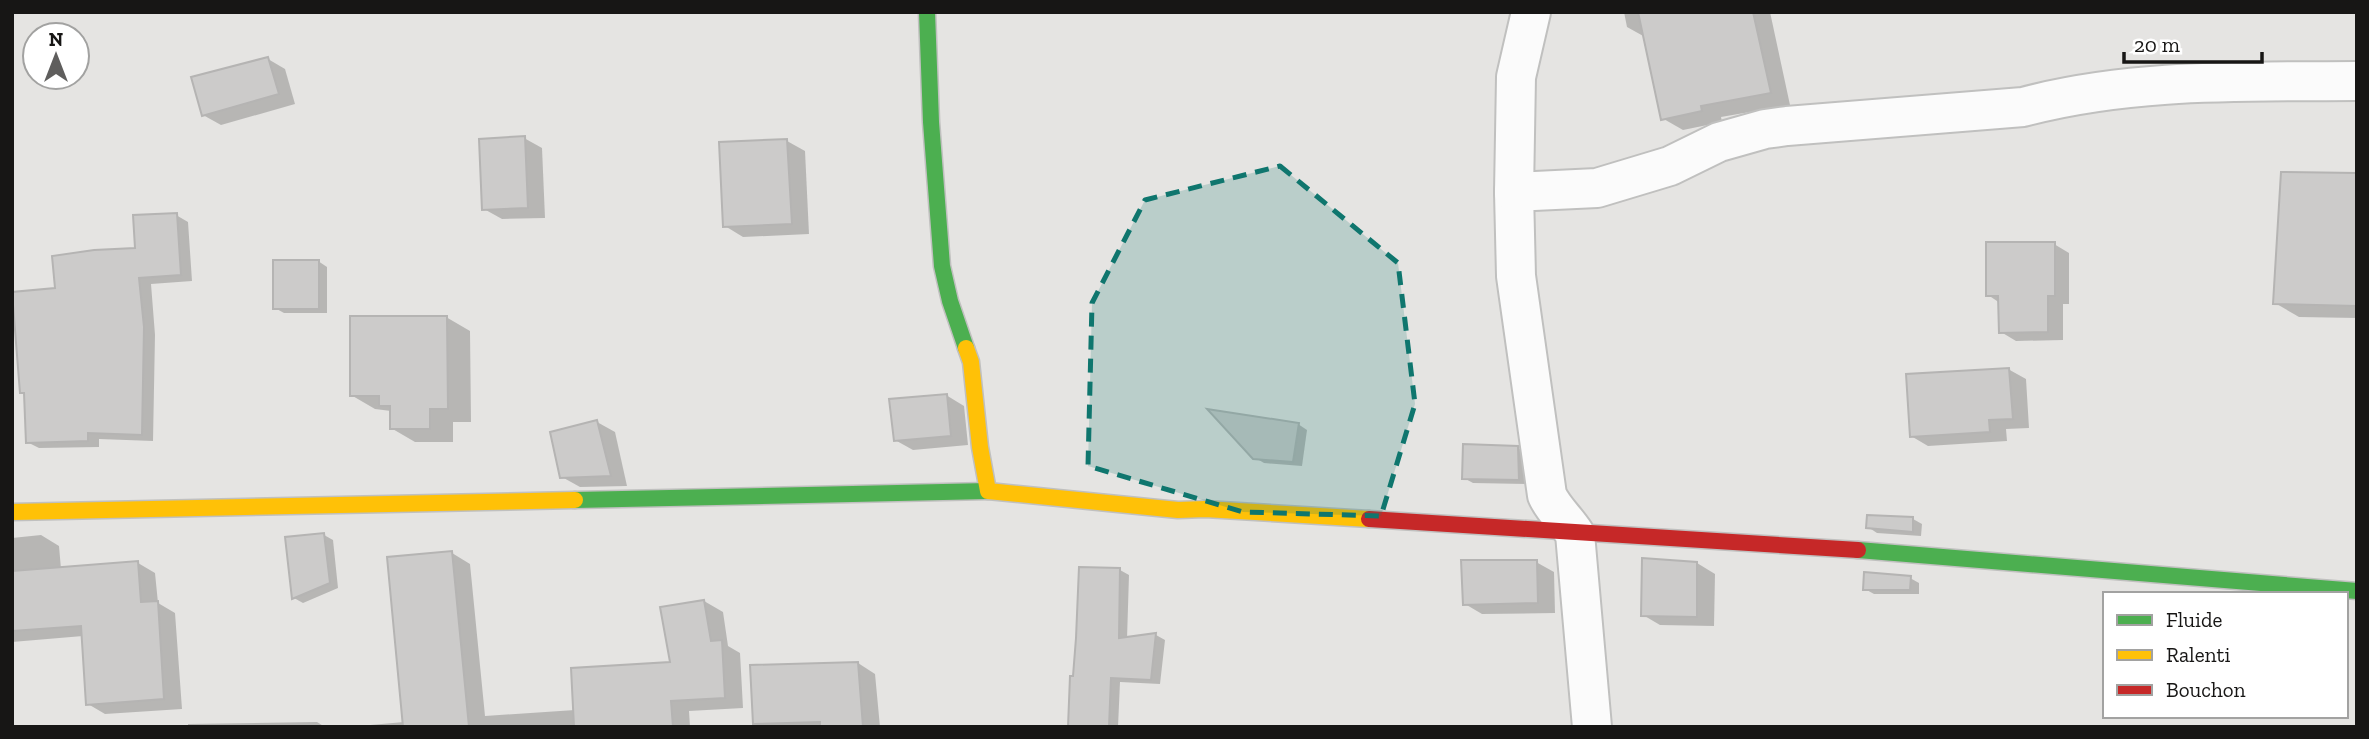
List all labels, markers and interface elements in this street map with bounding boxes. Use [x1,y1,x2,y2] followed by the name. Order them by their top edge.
[21,21,91,91] north arrow
[2124,21,2262,65] scale bar
[49,28,63,51] text: N
[2134,32,2180,57] text: 20 m
[2103,592,2348,718] legend
[2166,607,2222,632] text: Fluide
[2166,642,2230,667] text: Ralenti
[2166,677,2246,702] text: Bouchon

